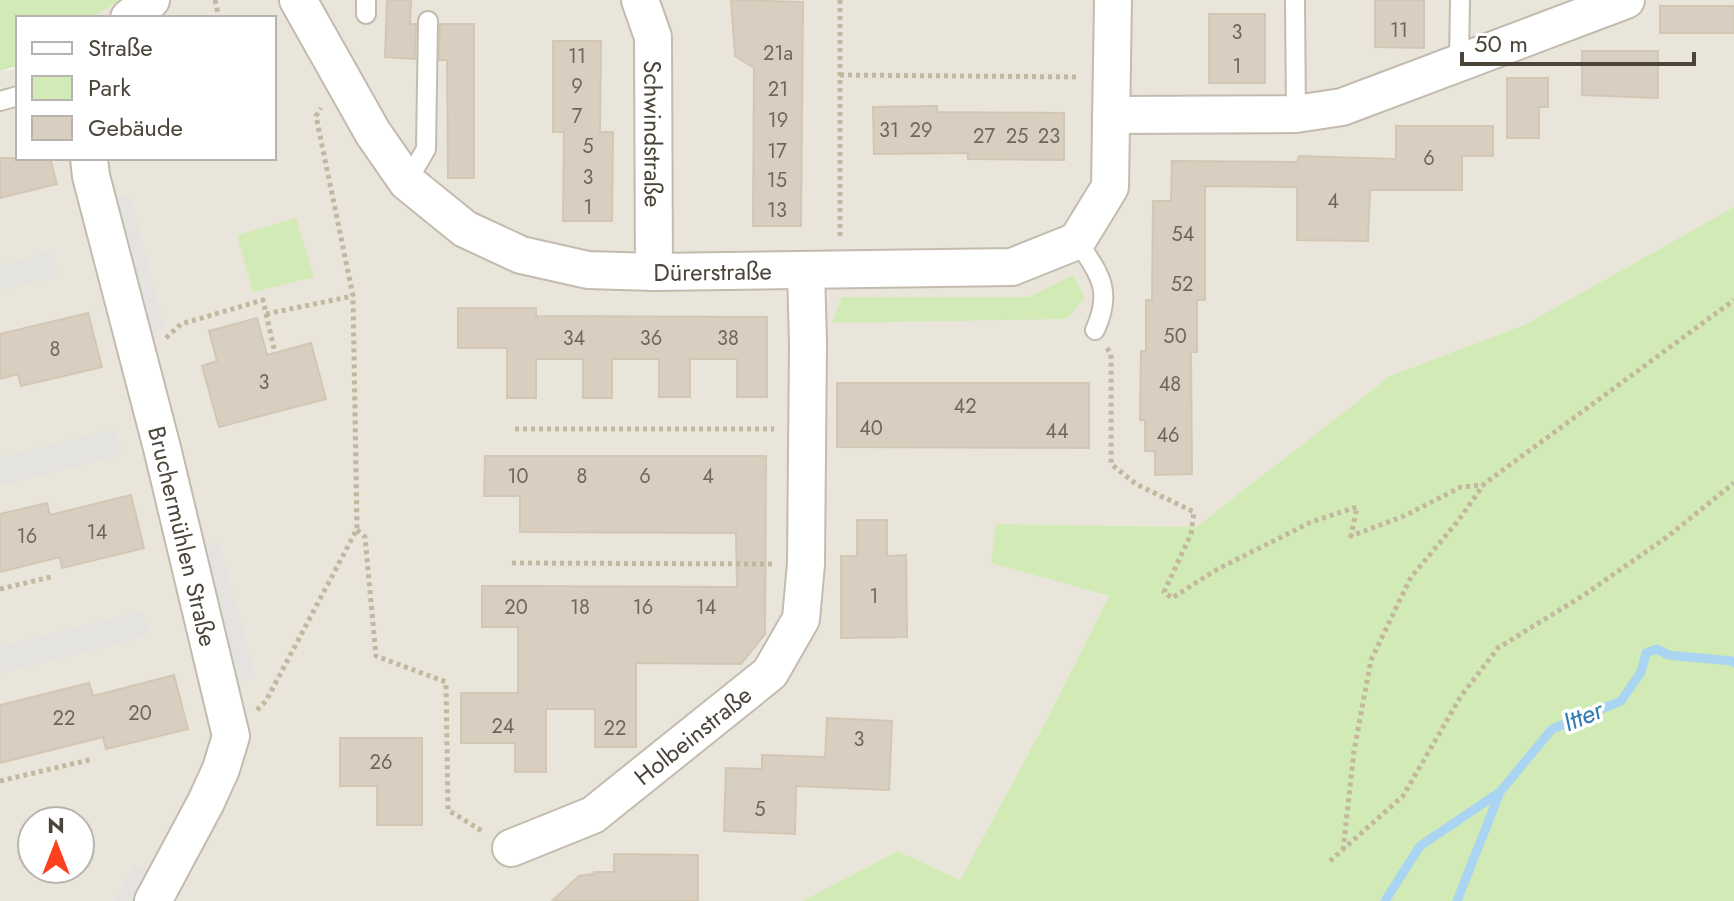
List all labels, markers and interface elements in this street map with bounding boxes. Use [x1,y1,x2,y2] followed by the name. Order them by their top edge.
[16,16,276,160] legend
[1390,16,1408,45] house number: 11
[1462,16,1694,66] scale bar
[1232,18,1243,47] house number: 3
[1474,26,1528,61] text: 50 m
[88,30,153,65] text: Straße
[763,39,793,68] house number: 21a
[568,42,586,71] house number: 11
[1233,52,1242,81] house number: 1
[636,60,671,207] street label: Schwindstraße
[88,70,131,105] text: Park
[571,72,583,101] house number: 9
[768,75,788,104] house number: 21
[572,102,583,131] house number: 7
[768,106,788,135] house number: 19
[88,110,183,145] text: Gebäude
[879,116,899,145] house number: 31
[910,116,932,145] house number: 29
[973,122,995,151] house number: 27
[1006,122,1028,151] house number: 25
[1038,122,1060,151] house number: 23
[582,132,594,161] house number: 5
[767,137,787,166] house number: 17
[1423,144,1435,173] house number: 6
[583,163,594,192] house number: 3
[767,166,787,195] house number: 15
[1327,187,1339,216] house number: 4
[584,193,593,222] house number: 1
[767,196,787,225] house number: 13
[1172,220,1195,249] house number: 54
[653,253,772,290] street label: Dürerstraße
[1171,270,1193,299] house number: 52
[1163,322,1187,351] house number: 50
[563,324,586,353] house number: 34
[640,324,662,353] house number: 36
[717,324,739,353] house number: 38
[50,335,60,364] house number: 8
[259,368,270,397] house number: 3
[1159,370,1181,399] house number: 48
[953,392,977,421] house number: 42
[859,414,883,443] house number: 40
[1045,417,1069,446] house number: 44
[1156,421,1180,450] house number: 46
[140,422,226,650] street label: Bruchermühlen Straße
[508,462,529,491] house number: 10
[577,462,587,491] house number: 8
[639,462,651,491] house number: 6
[702,462,714,491] house number: 4
[87,518,108,547] house number: 14
[17,522,37,551] house number: 16
[870,582,879,611] house number: 1
[504,593,528,622] house number: 20
[570,593,590,622] house number: 18
[633,593,653,622] house number: 16
[696,593,717,622] house number: 14
[626,677,759,793] street label: Holbeinstraße
[1557,690,1610,741] water label: Itter
[128,699,152,728] house number: 20
[53,704,75,733] house number: 22
[491,712,515,741] house number: 24
[604,714,626,743] house number: 22
[854,725,865,754] house number: 3
[370,748,392,777] house number: 26
[754,795,766,824] house number: 5
[16,805,96,885] north arrow
[47,809,65,841] text: N

